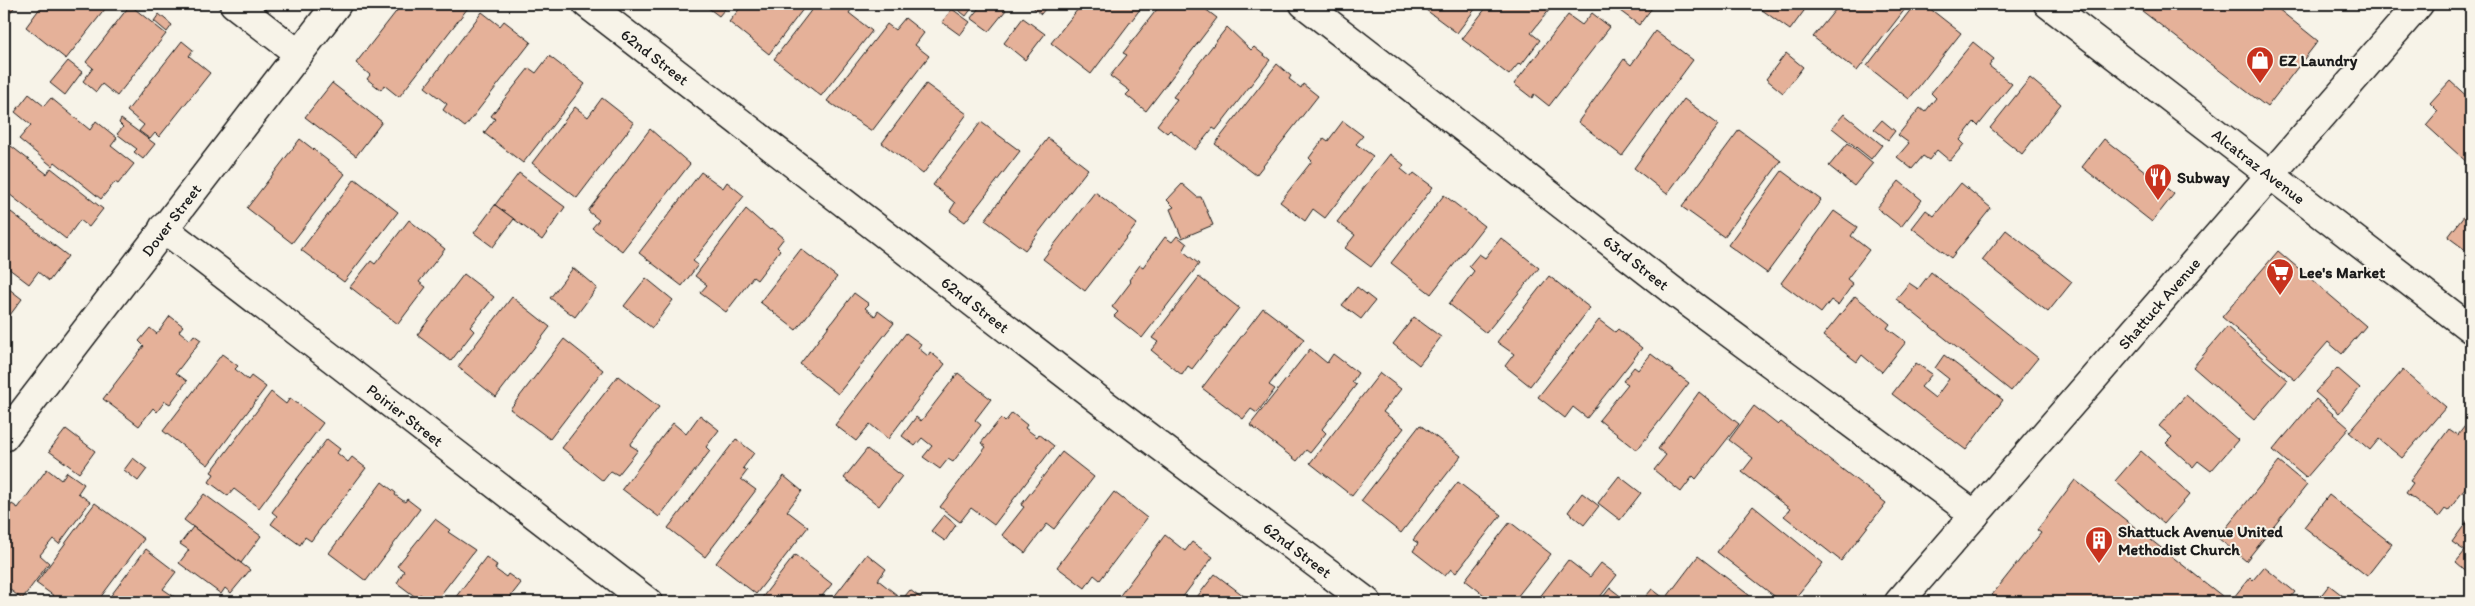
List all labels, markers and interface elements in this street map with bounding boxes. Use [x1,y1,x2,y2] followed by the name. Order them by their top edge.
[617,24,693,89] street label: 62nd Street
[2245,45,2275,84] shop icon: EZ Laundry
[2279,51,2358,71] place label: EZ Laundry
[2209,124,2309,208] street label: Alcatraz Avenue
[2143,162,2173,201] restaurant icon: Subway
[2177,168,2230,188] place label: Subway
[137,180,205,260] street label: Dover Street
[1600,231,1673,294] street label: 63rd Street
[2114,253,2204,353] street label: Shattuck Avenue
[2265,257,2295,296] supermarket icon: Lee's Market
[2299,263,2385,282] place label: Lee's Market
[938,272,1013,337] street label: 62nd Street
[363,379,447,450] street label: Poirier Street
[1260,518,1336,582] street label: 62nd Street
[2118,522,2283,559] place label: Shattuck Avenue United Methodist Church
[2084,525,2114,564] building icon: Shattuck Avenue United Methodist Church

